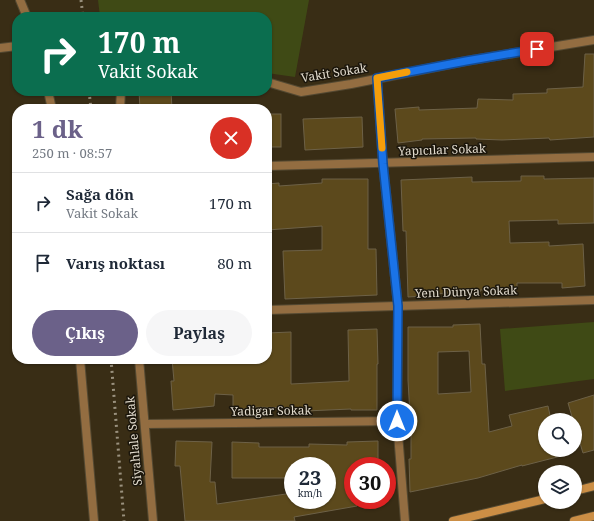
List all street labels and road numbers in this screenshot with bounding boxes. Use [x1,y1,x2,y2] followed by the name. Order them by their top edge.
[300,59,369,86] street label: Vakit Sokak
[397,139,487,160] street label: Yapıcılar Sokak
[413,281,518,302] street label: Yeni Dünya Sokak
[121,395,146,486] street label: Siyahlale Sokak
[229,401,313,420] street label: Yadigar Sokak

